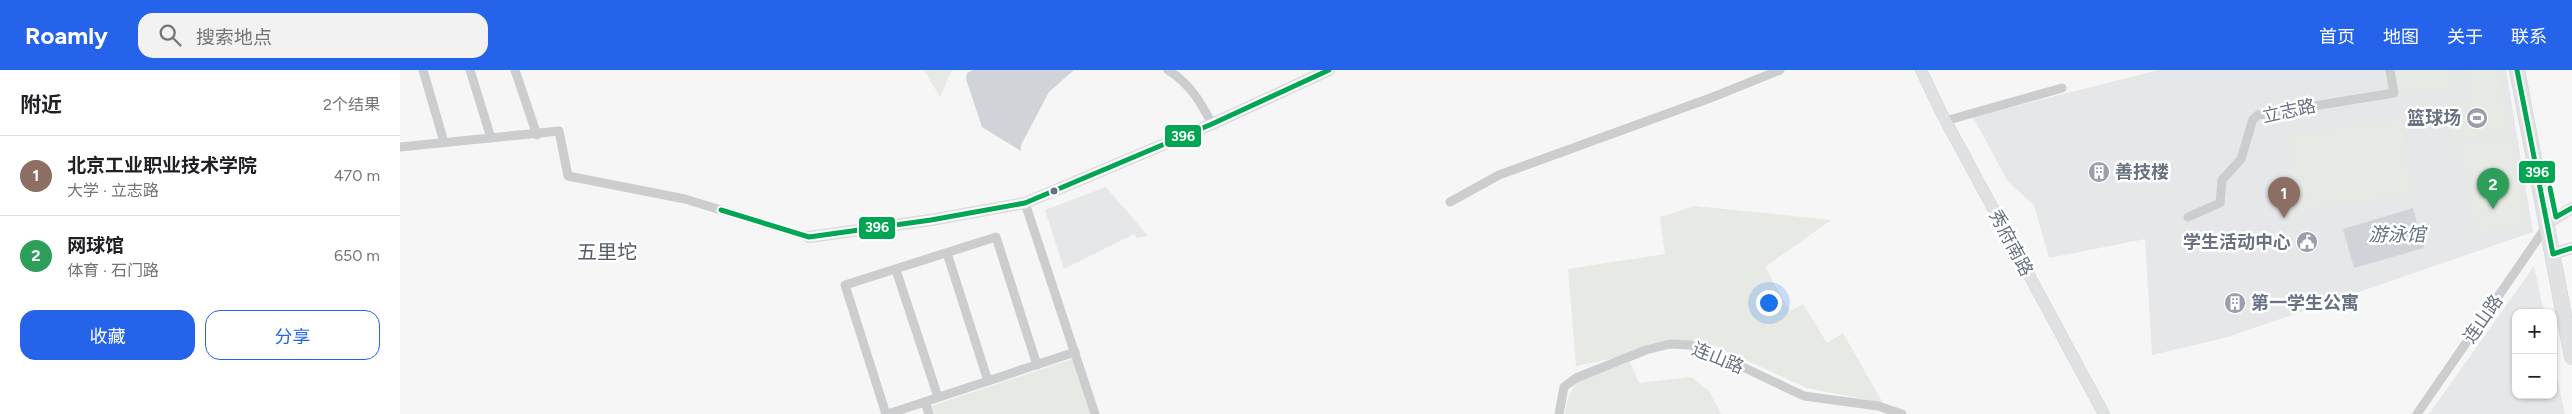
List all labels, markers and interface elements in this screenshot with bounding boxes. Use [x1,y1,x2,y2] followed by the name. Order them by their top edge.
[138,13,488,58] search box
[25,21,108,50] text: Roamly
[156,21,184,49] icon: search
[196,26,272,49] text: 搜索地点
[2319,26,2355,48] text: 首页
[2383,26,2419,48] text: 地图
[2447,26,2483,48] text: 关于
[2511,26,2547,48] text: 联系
[20,92,62,117] text: 附近
[323,95,380,114] text: 2个结果
[2260,95,2318,127] street label: 立志路
[2465,106,2489,130] sports icon: 篮球场
[2407,107,2461,129] place label: 篮球场
[1164,124,1202,148] line badge: 396
[1171,128,1195,145] text: 396
[67,154,257,177] text: 北京工业职业技术学院
[2087,160,2111,184] building icon: 善技楼
[2518,160,2556,184] line badge: 396
[2115,161,2169,183] place label: 善技楼
[2525,164,2549,181] text: 396
[33,166,39,185] text: 1
[334,166,380,185] text: 470 m
[2477,168,2509,209] pin: 2
[2268,177,2300,218] pin: 1
[67,181,159,200] text: 大学 · 立志路
[1049,186,1059,196] unlabelled marker
[1984,206,2038,280] street label: 秀府南路
[858,216,896,240] line badge: 396
[865,219,889,236] text: 396
[2368,223,2428,246] water label: 游泳馆
[2295,230,2319,254] public building icon: 学生活动中心
[2183,231,2291,253] place label: 学生活动中心
[67,234,124,257] text: 网球馆
[577,240,637,264] district label: 五里坨
[31,246,41,265] text: 2
[334,246,380,265] text: 650 m
[67,261,159,280] text: 体育 · 石门路
[1756,290,1782,316] your location
[2223,291,2247,315] building icon: 第一学生公寓
[2459,291,2507,347] street label: 连山路
[2251,292,2359,314] place label: 第一学生公寓
[2512,309,2557,399] map controls
[2512,309,2557,354] button: +
[20,310,195,360] button: 收藏
[205,310,380,360] button: 分享
[1689,338,1747,378] street label: 连山路
[2512,354,2557,399] button: −

